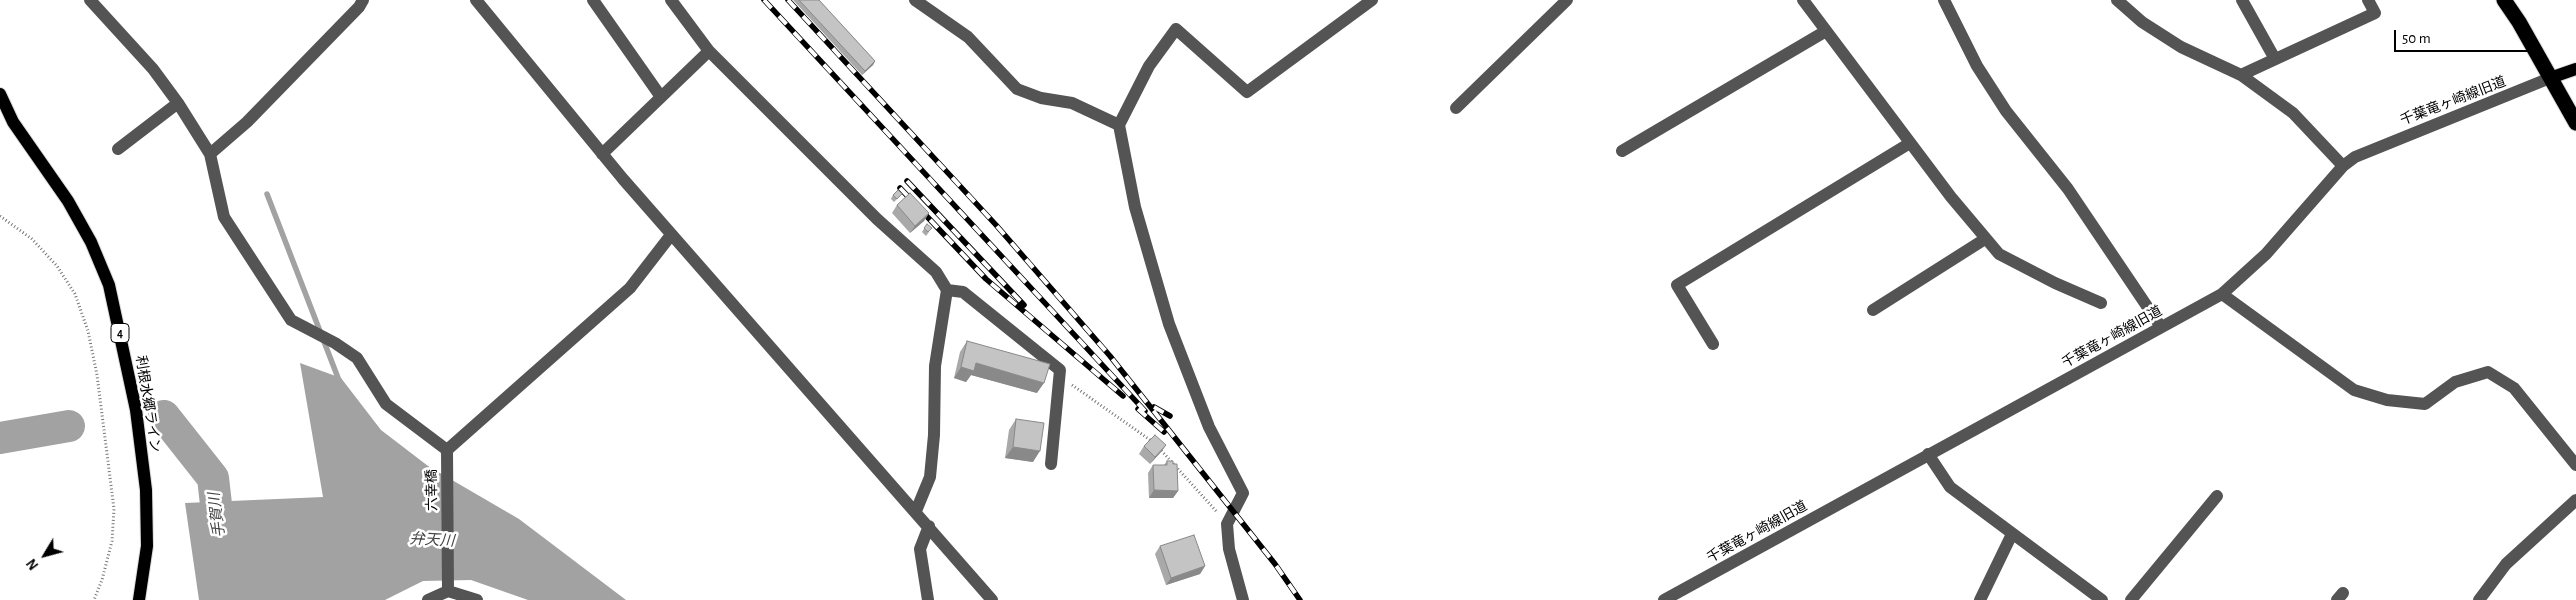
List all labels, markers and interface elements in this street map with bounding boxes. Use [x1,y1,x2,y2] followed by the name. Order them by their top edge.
[2396,20,2531,52] scale bar
[2402,31,2431,46] text: 50 m
[2398,73,2508,129] street label: 千葉竜ヶ崎線旧道
[2059,303,2165,371] street label: 千葉竜ヶ崎線旧道
[111,323,129,342] road number: 4
[132,354,164,454] street label: 利根水郷ライン
[423,469,441,511] street label: 六幸橋
[205,492,229,538] water label: 手賀川
[1704,498,1810,566] street label: 千葉竜ヶ崎線旧道
[20,530,70,580] north arrow
[409,530,455,550] water label: 弁天川
[25,556,42,572] text: N

